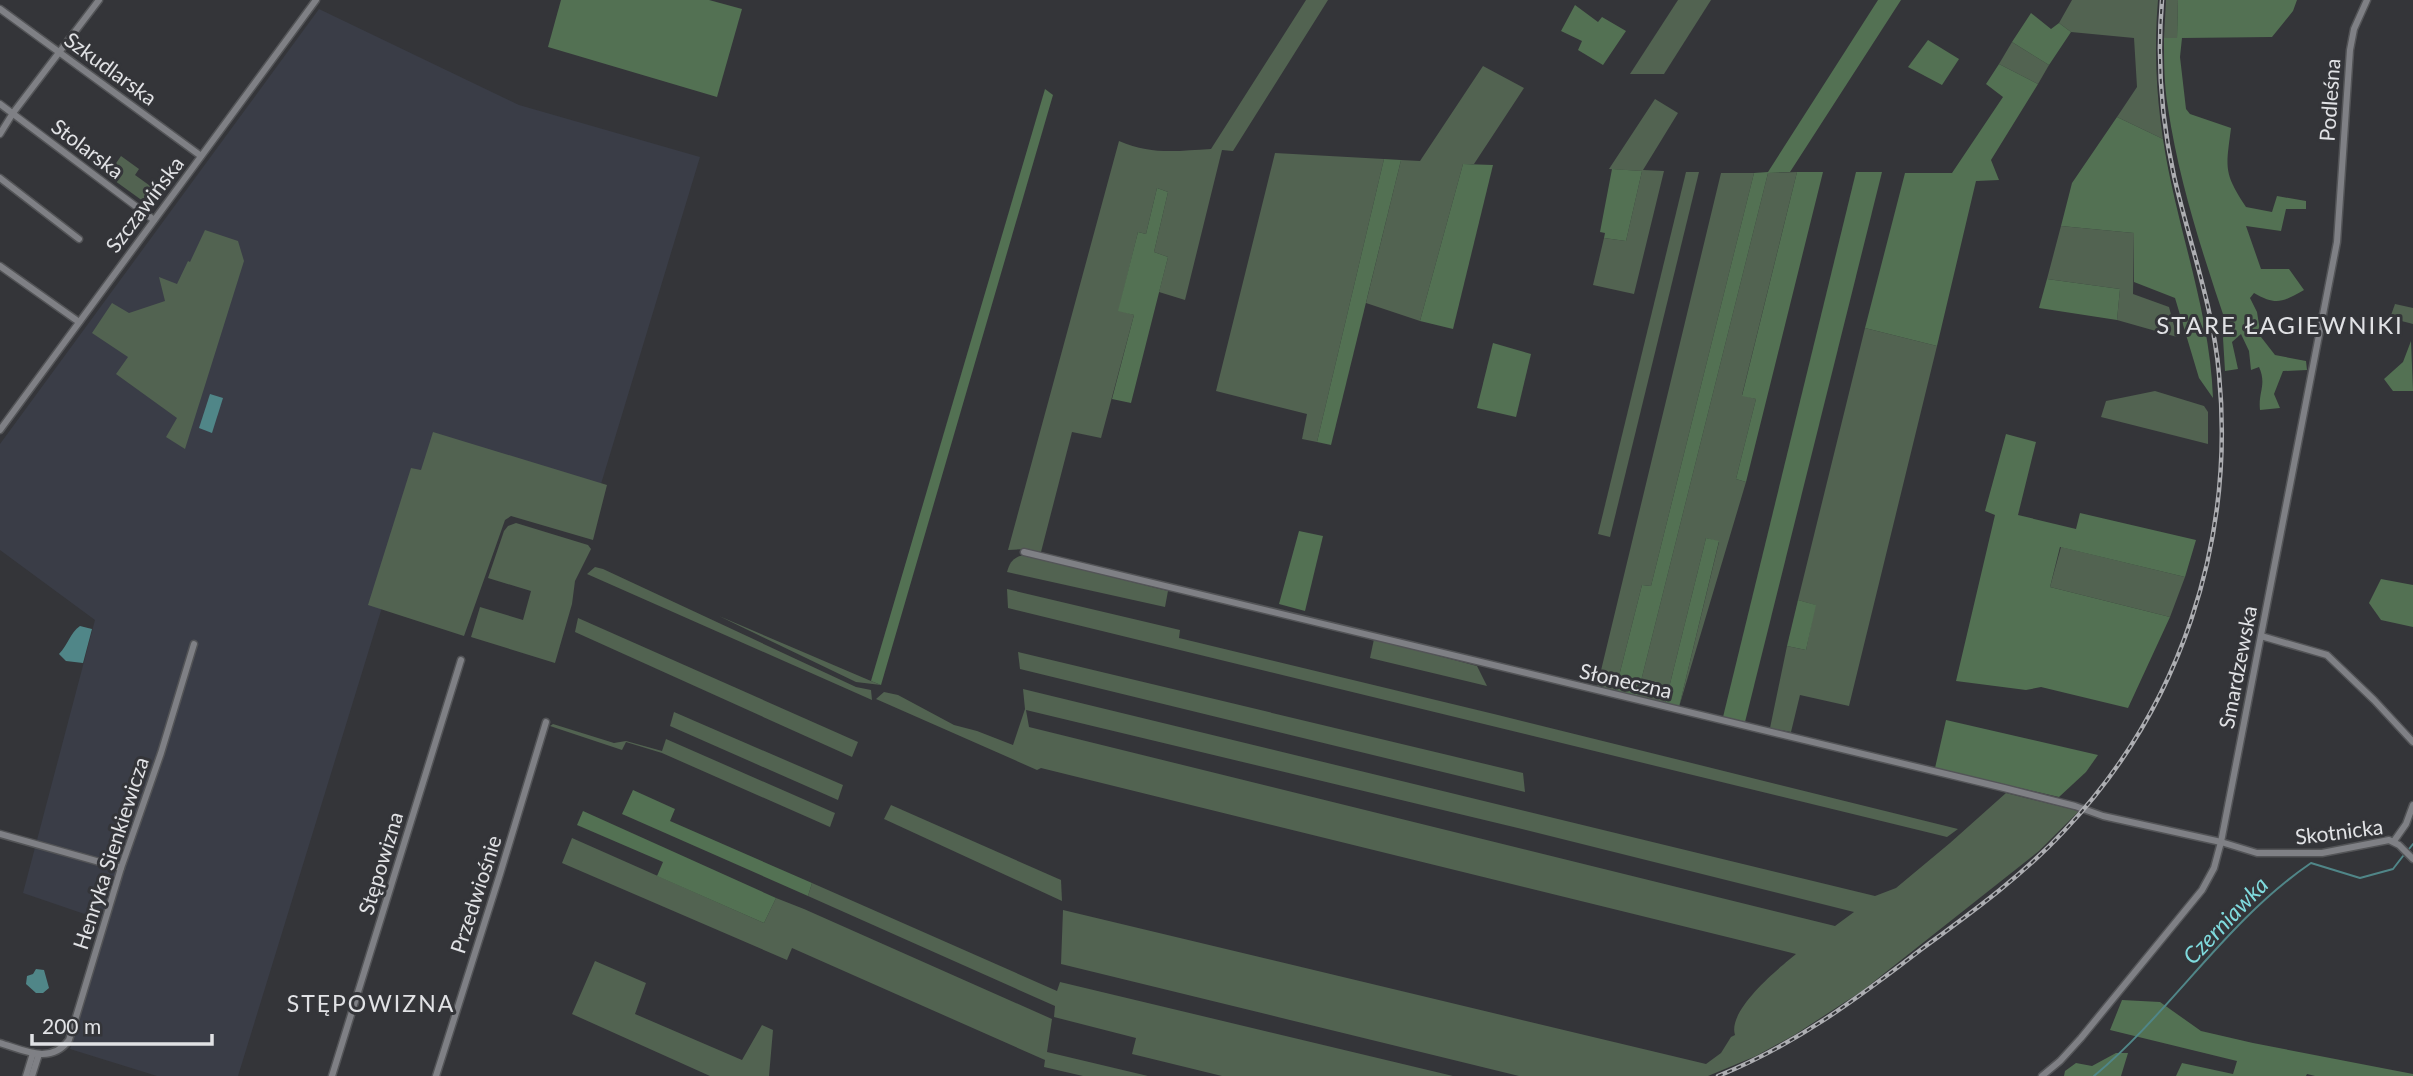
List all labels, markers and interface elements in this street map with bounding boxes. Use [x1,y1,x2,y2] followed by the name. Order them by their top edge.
[60,26,162,110] street label: Szkudlarska
[2314,58,2344,142] street label: Podleśna
[47,113,129,183] street label: Stolarska
[100,151,188,257] street label: Szczawińska
[2156,310,2404,339] district label: STARE ŁAGIEWNIKI
[2213,603,2261,731] street label: Smardzewska
[1577,657,1675,703] street label: Słoneczna
[67,754,153,952] street label: Henryka Sienkiewicza
[353,809,407,917] street label: Stępowizna
[2294,813,2384,849] street label: Skotnicka
[444,832,506,956] street label: Przedwiośnie
[2176,870,2274,970] water label: Czerniawka
[287,989,455,1017] district label: STĘPOWIZNA
[32,1002,212,1046] scale bar
[42,1013,101,1038] text: 200 m

